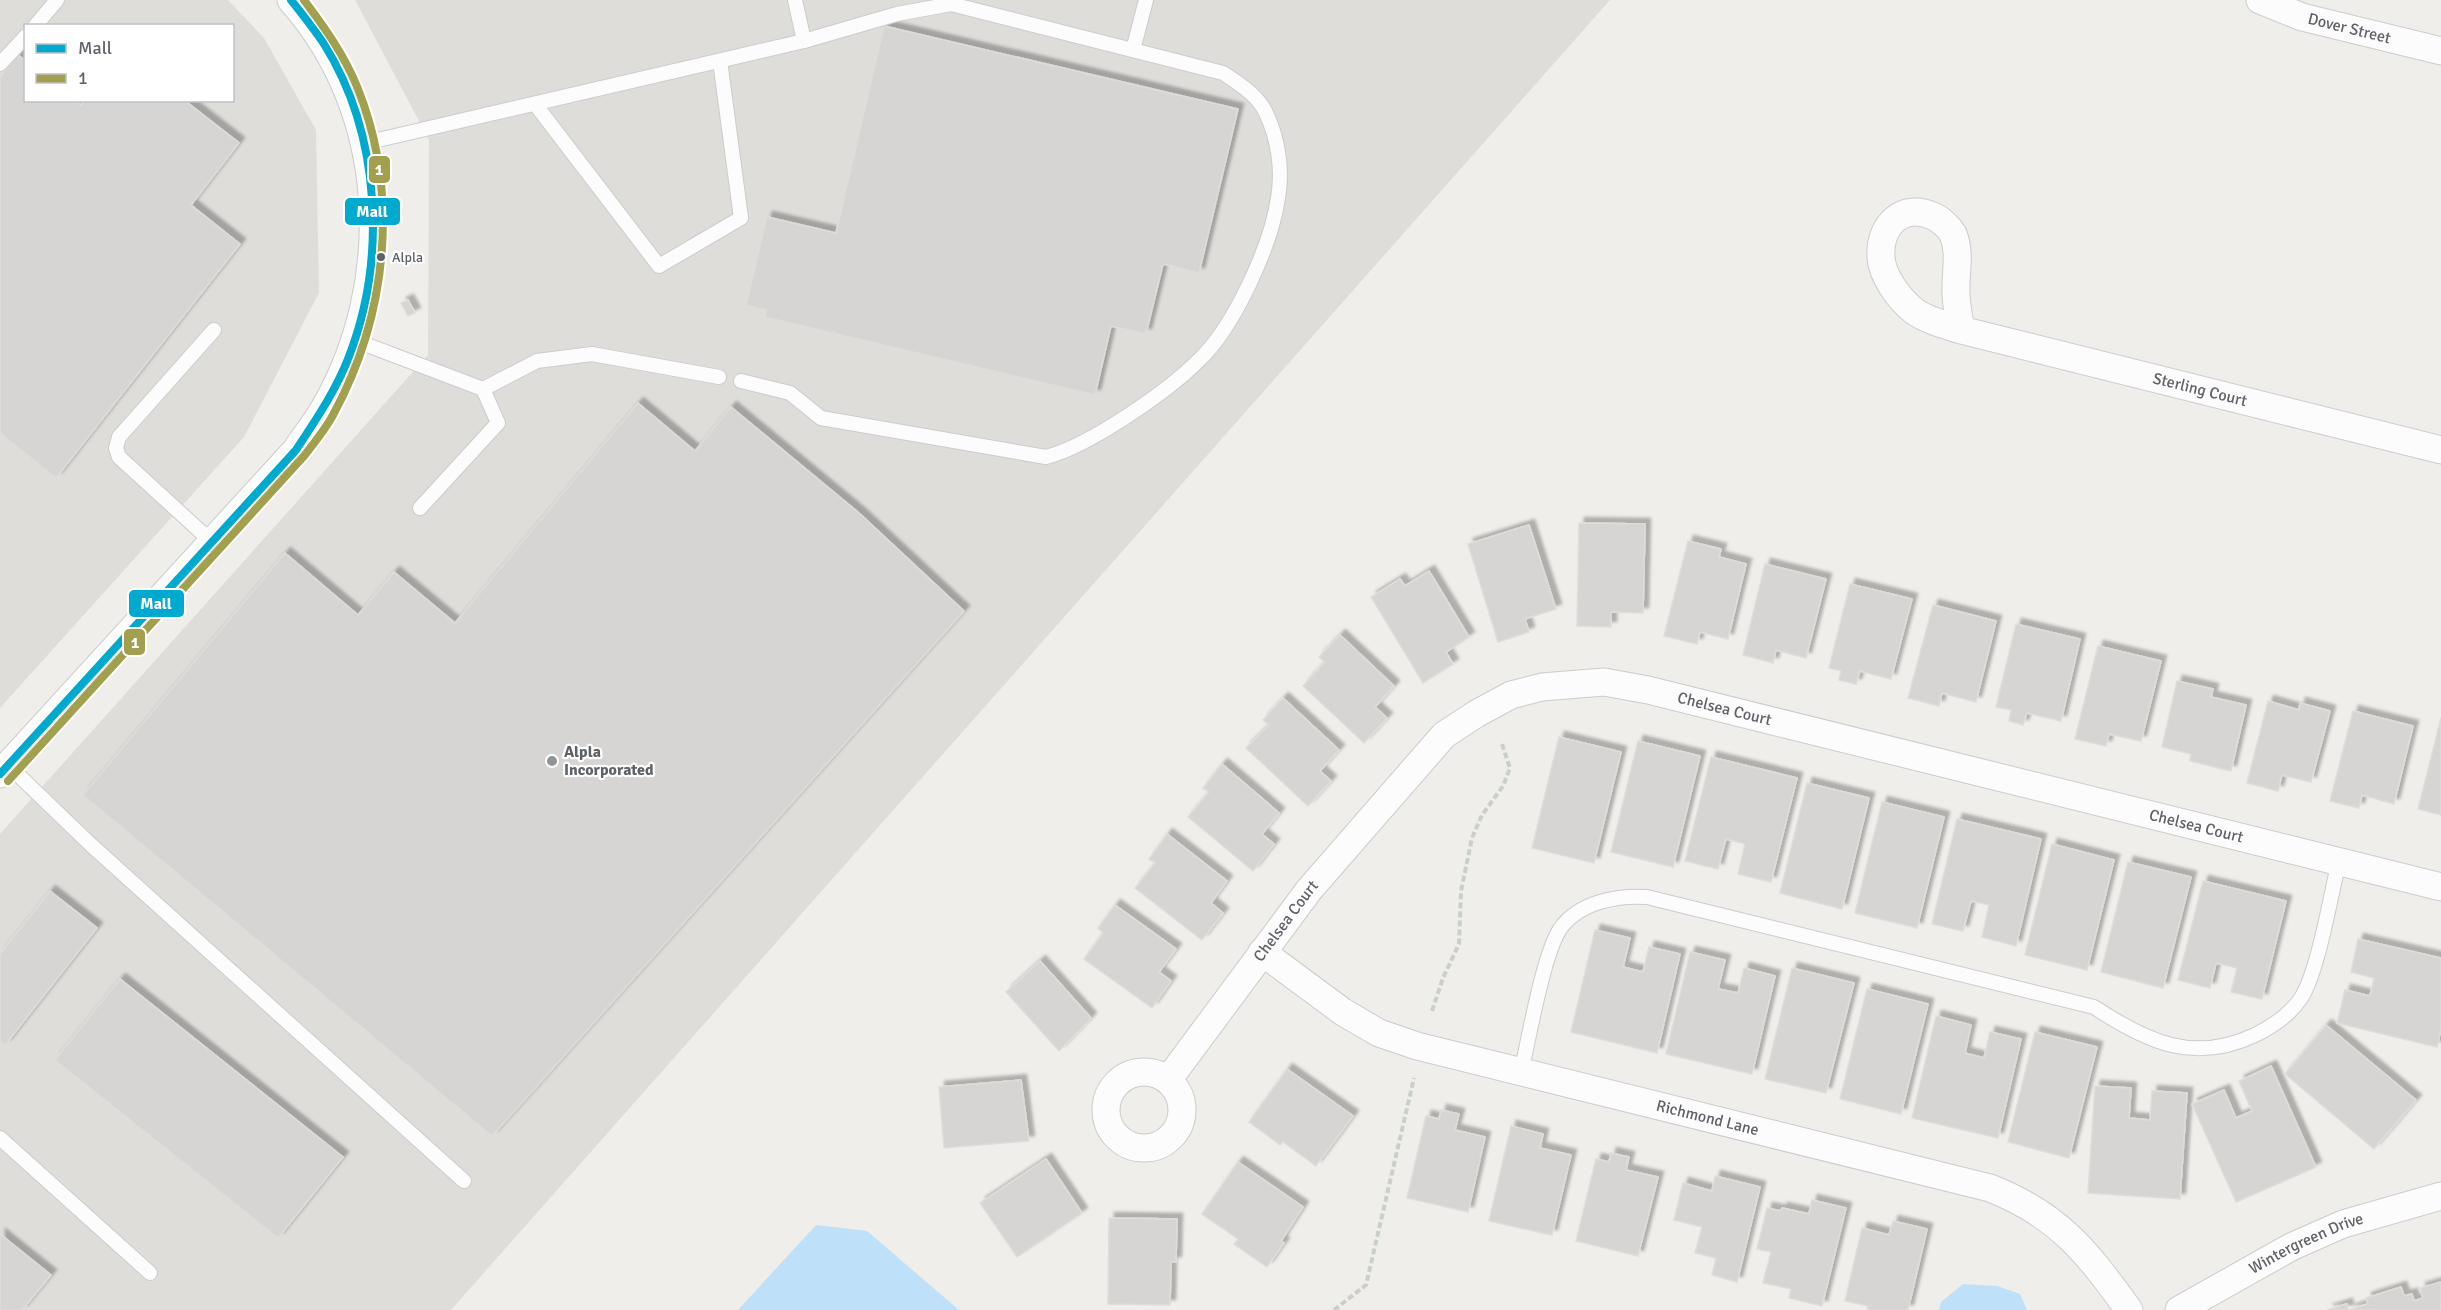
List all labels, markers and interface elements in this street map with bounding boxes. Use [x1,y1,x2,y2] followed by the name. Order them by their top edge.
[2306,9,2393,48] street label: Dover Street
[24,24,234,102] legend
[78,37,112,59] text: Mall
[78,67,88,89] text: 1
[368,155,391,184] line badge: 1
[375,160,384,180] text: 1
[344,197,401,226] line badge: Mall
[356,202,388,222] text: Mall
[392,249,423,266] place label: Alpla
[375,251,387,263] marker: Alpla
[2151,368,2250,411] street label: Sterling Court
[128,589,185,618] line badge: Mall
[140,594,172,614] text: Mall
[123,628,146,656] line badge: 1
[131,633,140,653] text: 1
[1675,688,1774,730] street label: Chelsea Court
[564,742,654,780] place label: Alpla Incorporated
[545,754,559,768] marker: Alpla Incorporated
[2147,805,2246,848] street label: Chelsea Court
[1249,876,1323,966] street label: Chelsea Court
[1654,1096,1761,1140] street label: Richmond Lane
[2246,1209,2366,1279] street label: Wintergreen Drive

